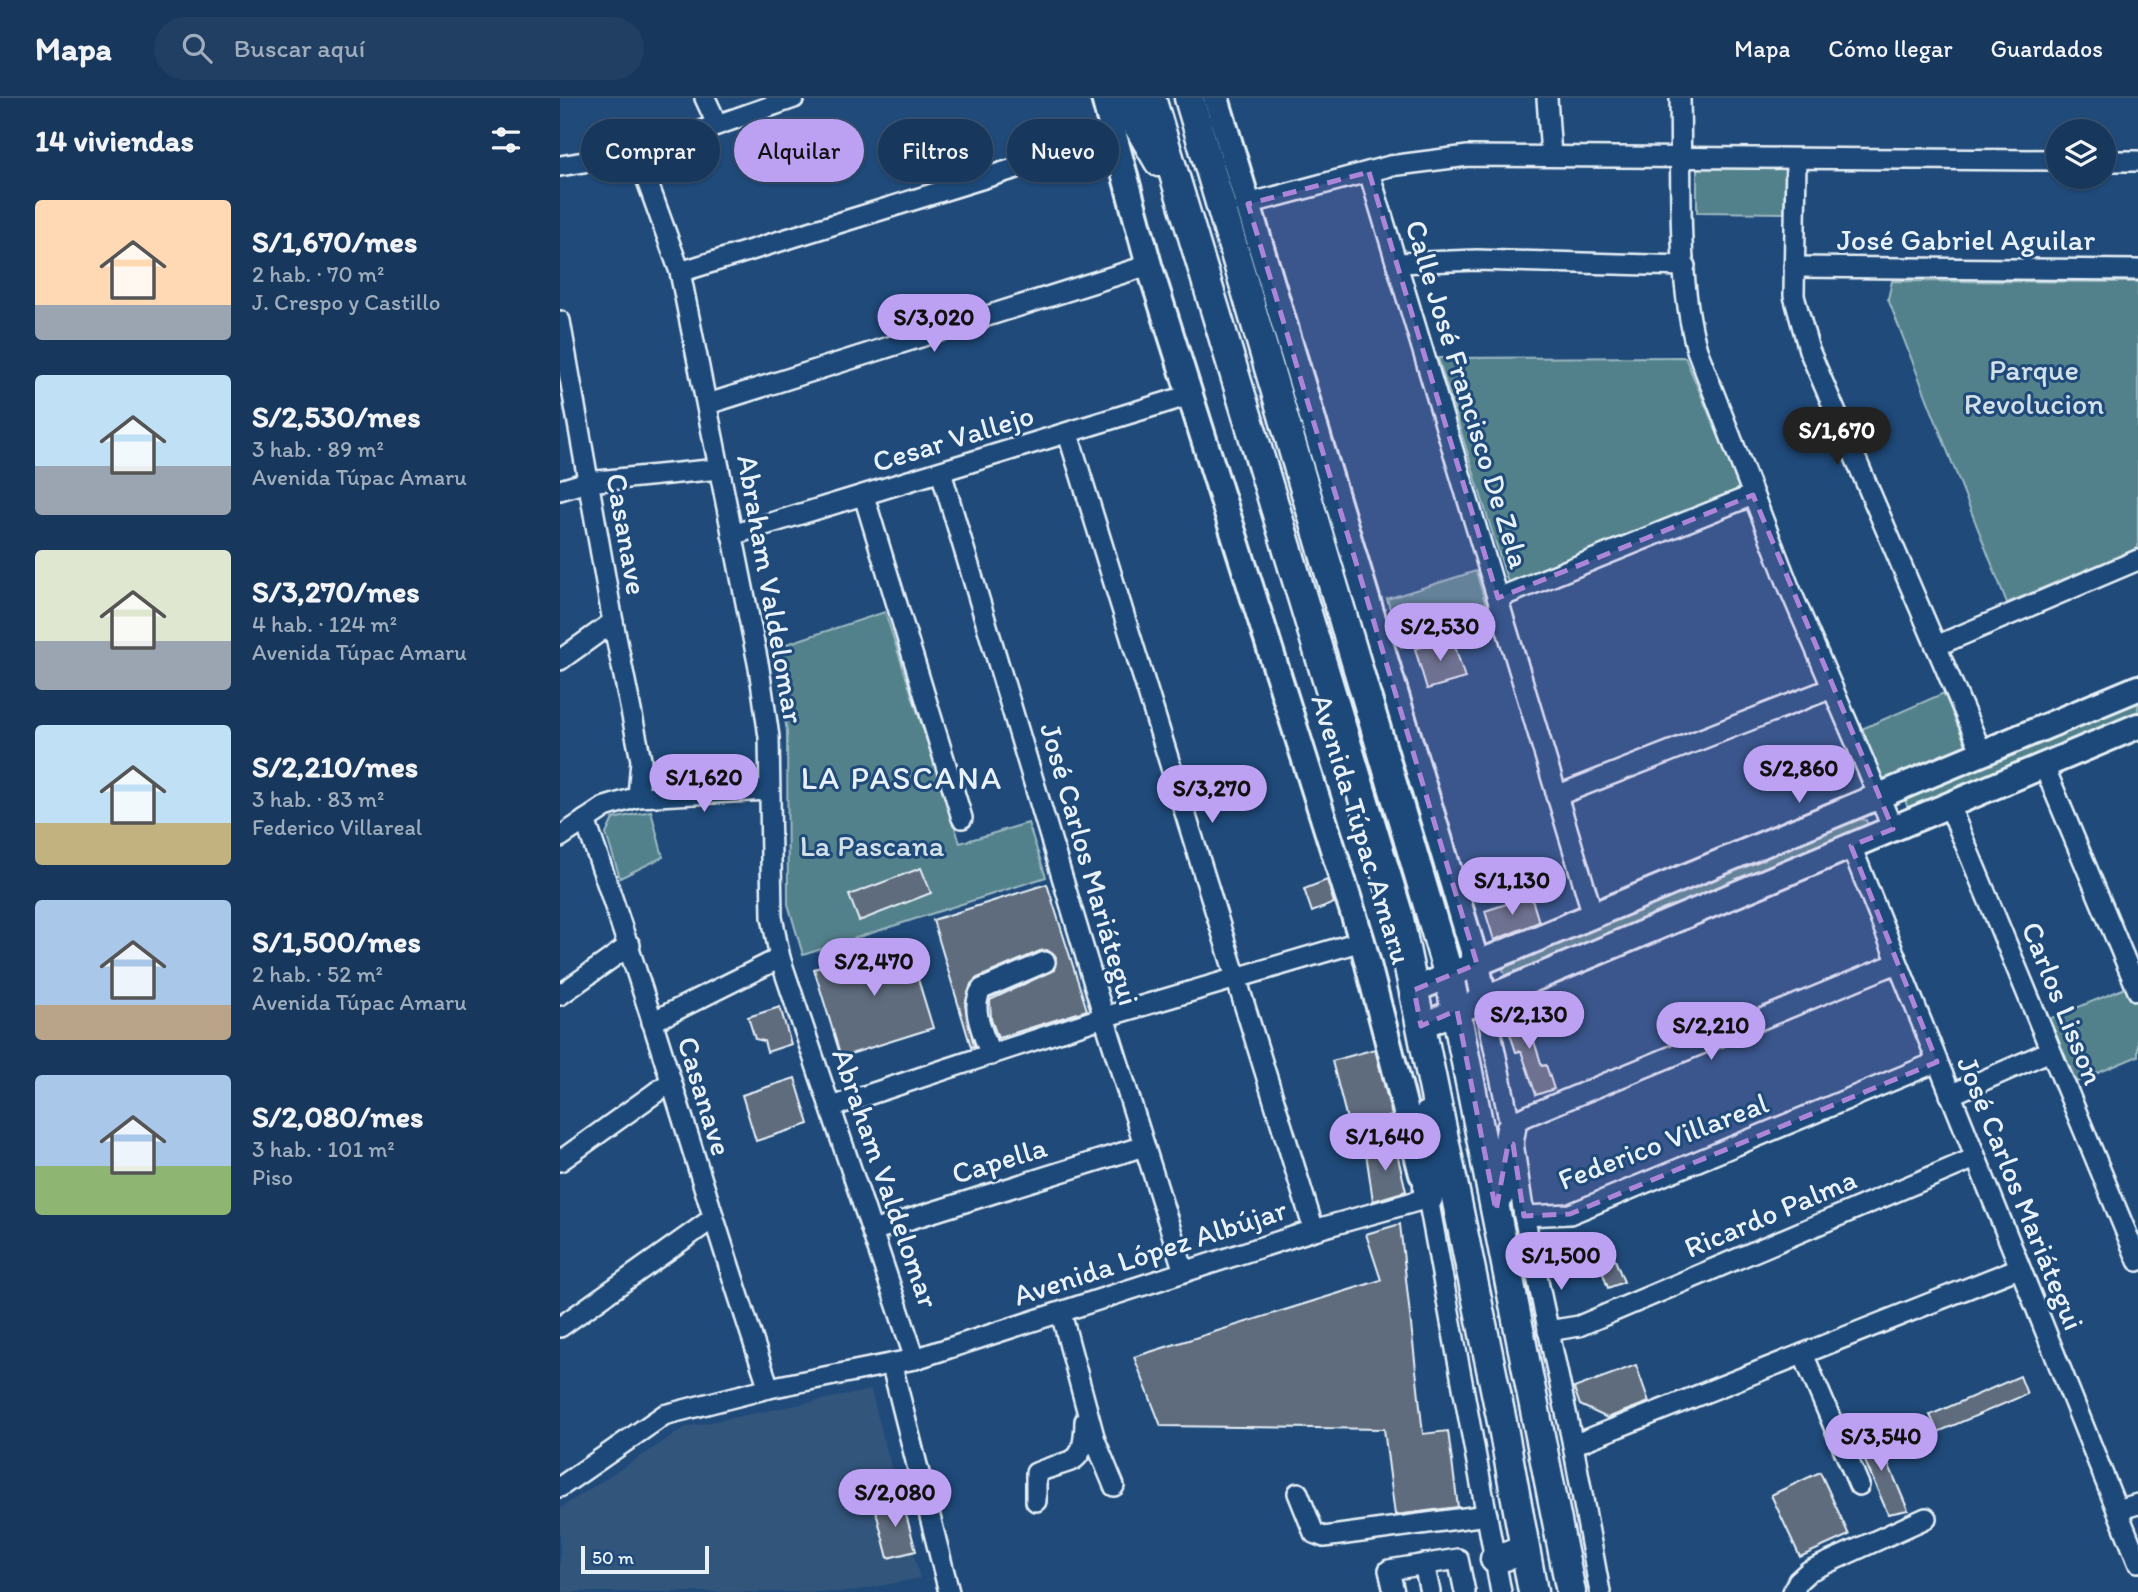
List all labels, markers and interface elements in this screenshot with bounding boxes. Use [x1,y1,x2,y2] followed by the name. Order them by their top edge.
[154,17,644,80] search box
[35,29,112,68] text: Mapa
[178,29,216,67] icon: search
[234,32,365,64] text: Buscar aquí
[1734,34,1790,63] text: Mapa
[1828,34,1953,63] text: Cómo llegar
[1991,34,2103,63] text: Guardados
[581,119,720,182] chip: Comprar
[734,119,864,182] chip: Alquilar
[878,119,993,182] chip: Filtros
[1007,119,1119,182] chip: Nuevo
[2046,119,2116,189] map controls
[2046,119,2116,189] button: layers
[487,121,525,159] icon: filters
[35,122,194,159] text: 14 viviendas
[1397,215,1539,573] street label: Calle José Francisco De Zela
[1837,221,2095,258] street label: José Gabriel Aguilar
[252,223,417,260] text: S/1,670/mes
[91,228,175,312] icon: home
[252,260,384,288] text: 2 hab. · 70 m²
[252,288,440,316] text: J. Crespo y Castillo
[869,294,999,354] pin: S/3,020
[893,303,975,331] text: S/3,020
[1964,351,2104,422] park label: Parque Revolucion
[868,396,1038,480] street label: Cesar Vallejo
[252,398,420,435] text: S/2,530/mes
[91,403,175,487] icon: home
[1772,408,1902,467] pin: S/1,670
[1799,416,1875,444] text: S/1,670
[252,435,384,463] text: 3 hab. · 89 m²
[729,452,813,726] street label: Abraham Valdelomar
[252,463,467,491] text: Avenida Túpac Amaru
[598,470,656,598] street label: Casanave
[252,573,420,610] text: S/3,270/mes
[91,578,175,662] icon: home
[1375,603,1505,663] pin: S/2,530
[252,610,397,638] text: 4 hab. · 124 m²
[1401,612,1479,640] text: S/2,530
[252,638,467,666] text: Avenida Túpac Amaru
[1303,690,1421,969] street label: Avenida Túpac Amaru
[1032,718,1148,1010] street label: José Carlos Mariátegui
[1734,746,1864,805] pin: S/2,860
[252,748,418,785] text: S/2,210/mes
[91,753,175,837] icon: home
[639,754,769,814] pin: S/1,620
[1759,754,1839,782] text: S/2,860
[801,759,1003,797] district label: LA PASCANA
[665,763,743,791] text: S/1,620
[1147,766,1277,825] pin: S/3,270
[1173,774,1251,802] text: S/3,270
[252,785,384,813] text: 3 hab. · 83 m²
[252,813,422,841] text: Federico Villareal
[800,827,945,864] park label: La Pascana
[1447,858,1577,917] pin: S/1,130
[1474,866,1550,894] text: S/1,130
[2014,916,2112,1090] street label: Carlos Lisson
[252,923,421,960] text: S/1,500/mes
[91,928,175,1012] icon: home
[809,939,939,998] pin: S/2,470
[834,947,914,975] text: S/2,470
[252,960,383,988] text: 2 hab. · 52 m²
[252,988,467,1016] text: Avenida Túpac Amaru
[1464,992,1594,1051] pin: S/2,130
[1490,1000,1568,1028] text: S/2,130
[1646,1002,1776,1062] pin: S/2,210
[1672,1011,1750,1039] text: S/2,210
[669,1032,741,1160] street label: Casanave
[824,1043,948,1313] street label: Abraham Valdelomar
[1949,1051,2093,1335] street label: José Carlos Mariátegui
[1553,1084,1774,1198] street label: Federico Villareal
[252,1098,423,1135] text: S/2,080/mes
[91,1103,175,1187] icon: home
[1320,1114,1450,1173] pin: S/1,640
[1346,1122,1424,1150] text: S/1,640
[947,1128,1051,1192] street label: Capella
[252,1135,395,1163] text: 3 hab. · 101 m²
[1678,1160,1862,1266] street label: Ricardo Palma
[252,1163,293,1191] text: Piso
[1009,1190,1291,1314] street label: Avenida López Albújar
[1496,1232,1626,1292] pin: S/1,500
[1521,1241,1601,1269] text: S/1,500
[1816,1414,1946,1473] pin: S/3,540
[1841,1422,1921,1450] text: S/3,540
[830,1470,960,1529] pin: S/2,080
[854,1478,936,1506] text: S/2,080
[581,1543,709,1575] scale bar
[592,1546,634,1569] text: 50 m

